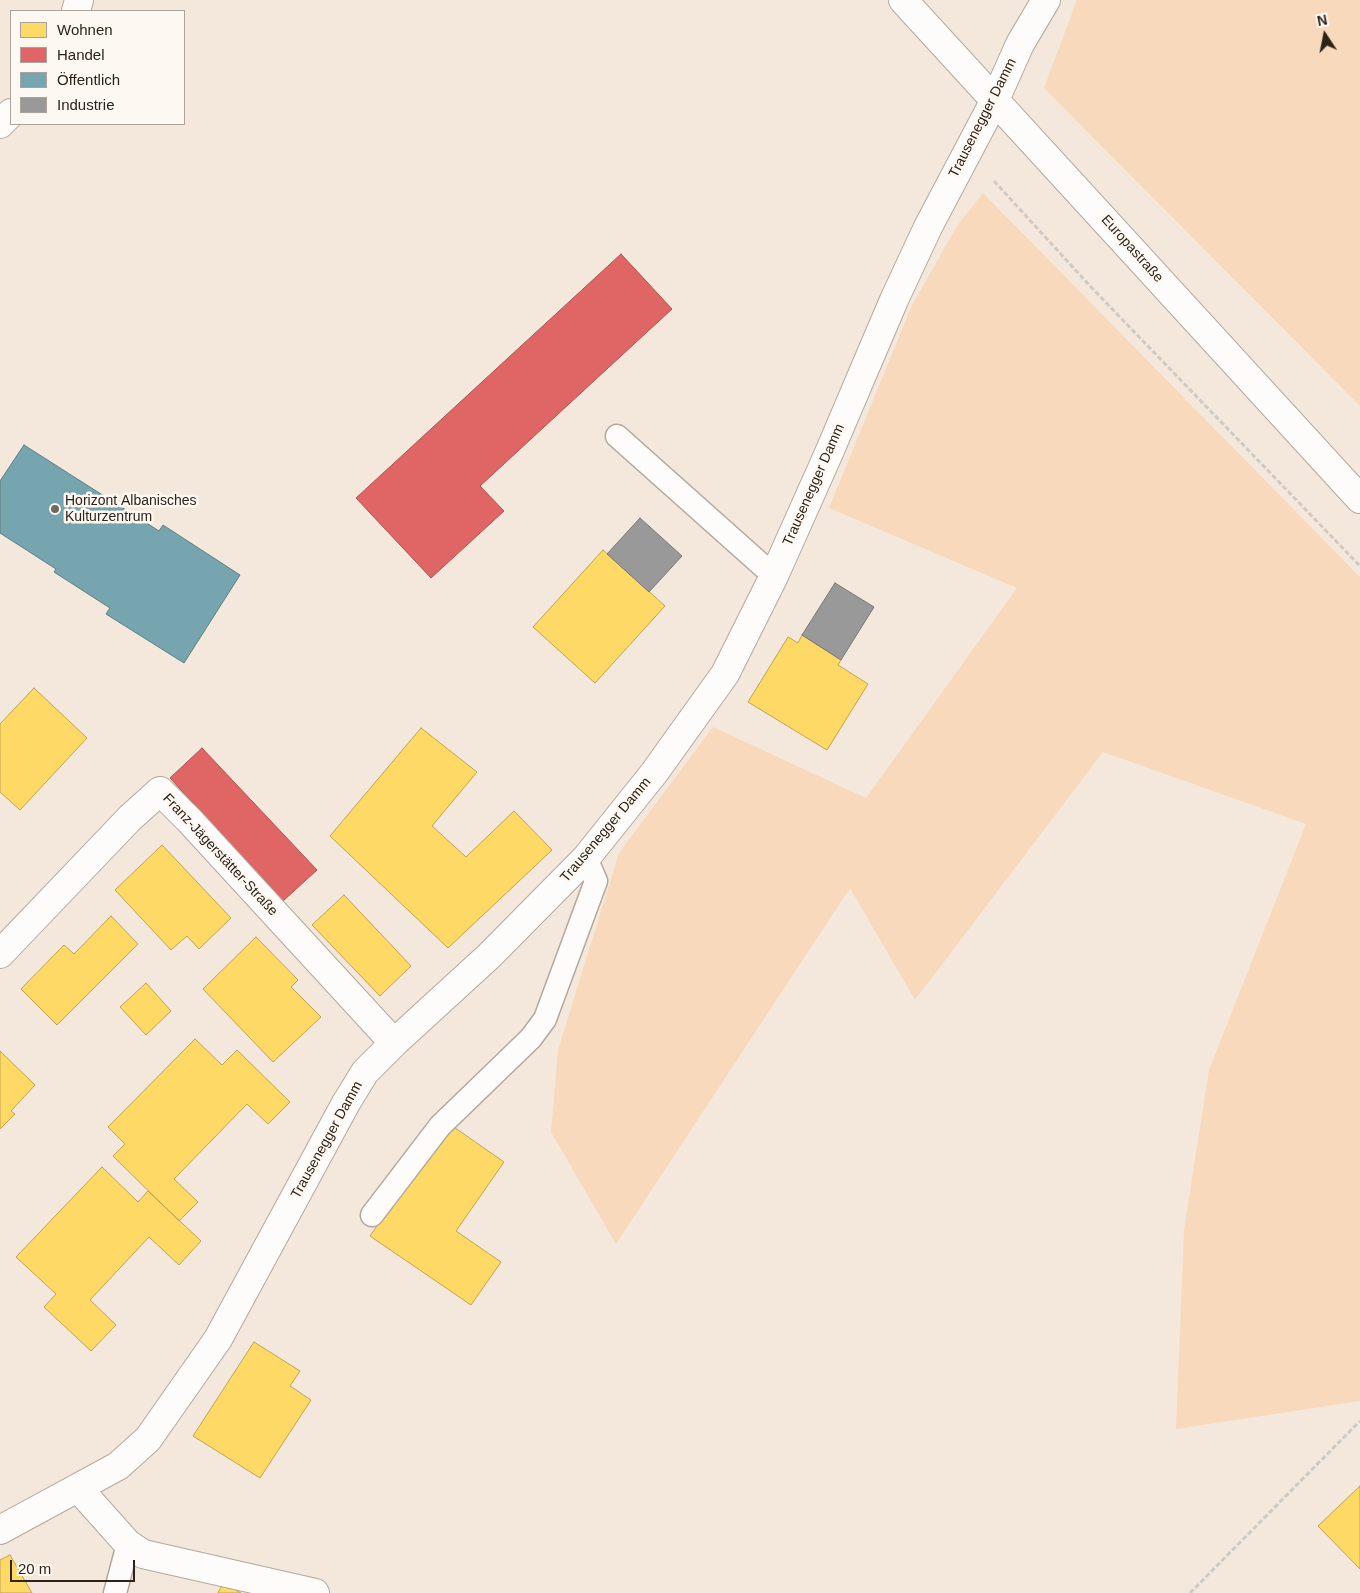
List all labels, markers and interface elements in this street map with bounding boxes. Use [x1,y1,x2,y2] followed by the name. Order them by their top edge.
[10,10,185,125] legend
[1300,10,1350,60] north arrow
[1316,11,1329,29] text: N
[57,21,113,38] text: Wohnen
[57,46,105,63] text: Handel
[946,55,1020,181] street label: Trausenegger Damm
[57,71,120,88] text: Öffentlich
[57,96,115,113] text: Industrie
[1097,212,1167,286] street label: Europastraße
[780,421,848,549] street label: Trausenegger Damm
[65,493,197,526] place label: Horizont Albanisches Kulturzentrum
[49,503,61,515] marker: Horizont Albanisches Kulturzentrum
[557,774,655,886] street label: Trausenegger Damm
[159,790,281,920] street label: Franz-Jägerstätter-Straße
[288,1078,366,1202] street label: Trausenegger Damm
[12,1550,138,1582] scale bar
[18,1560,51,1577] text: 20 m

